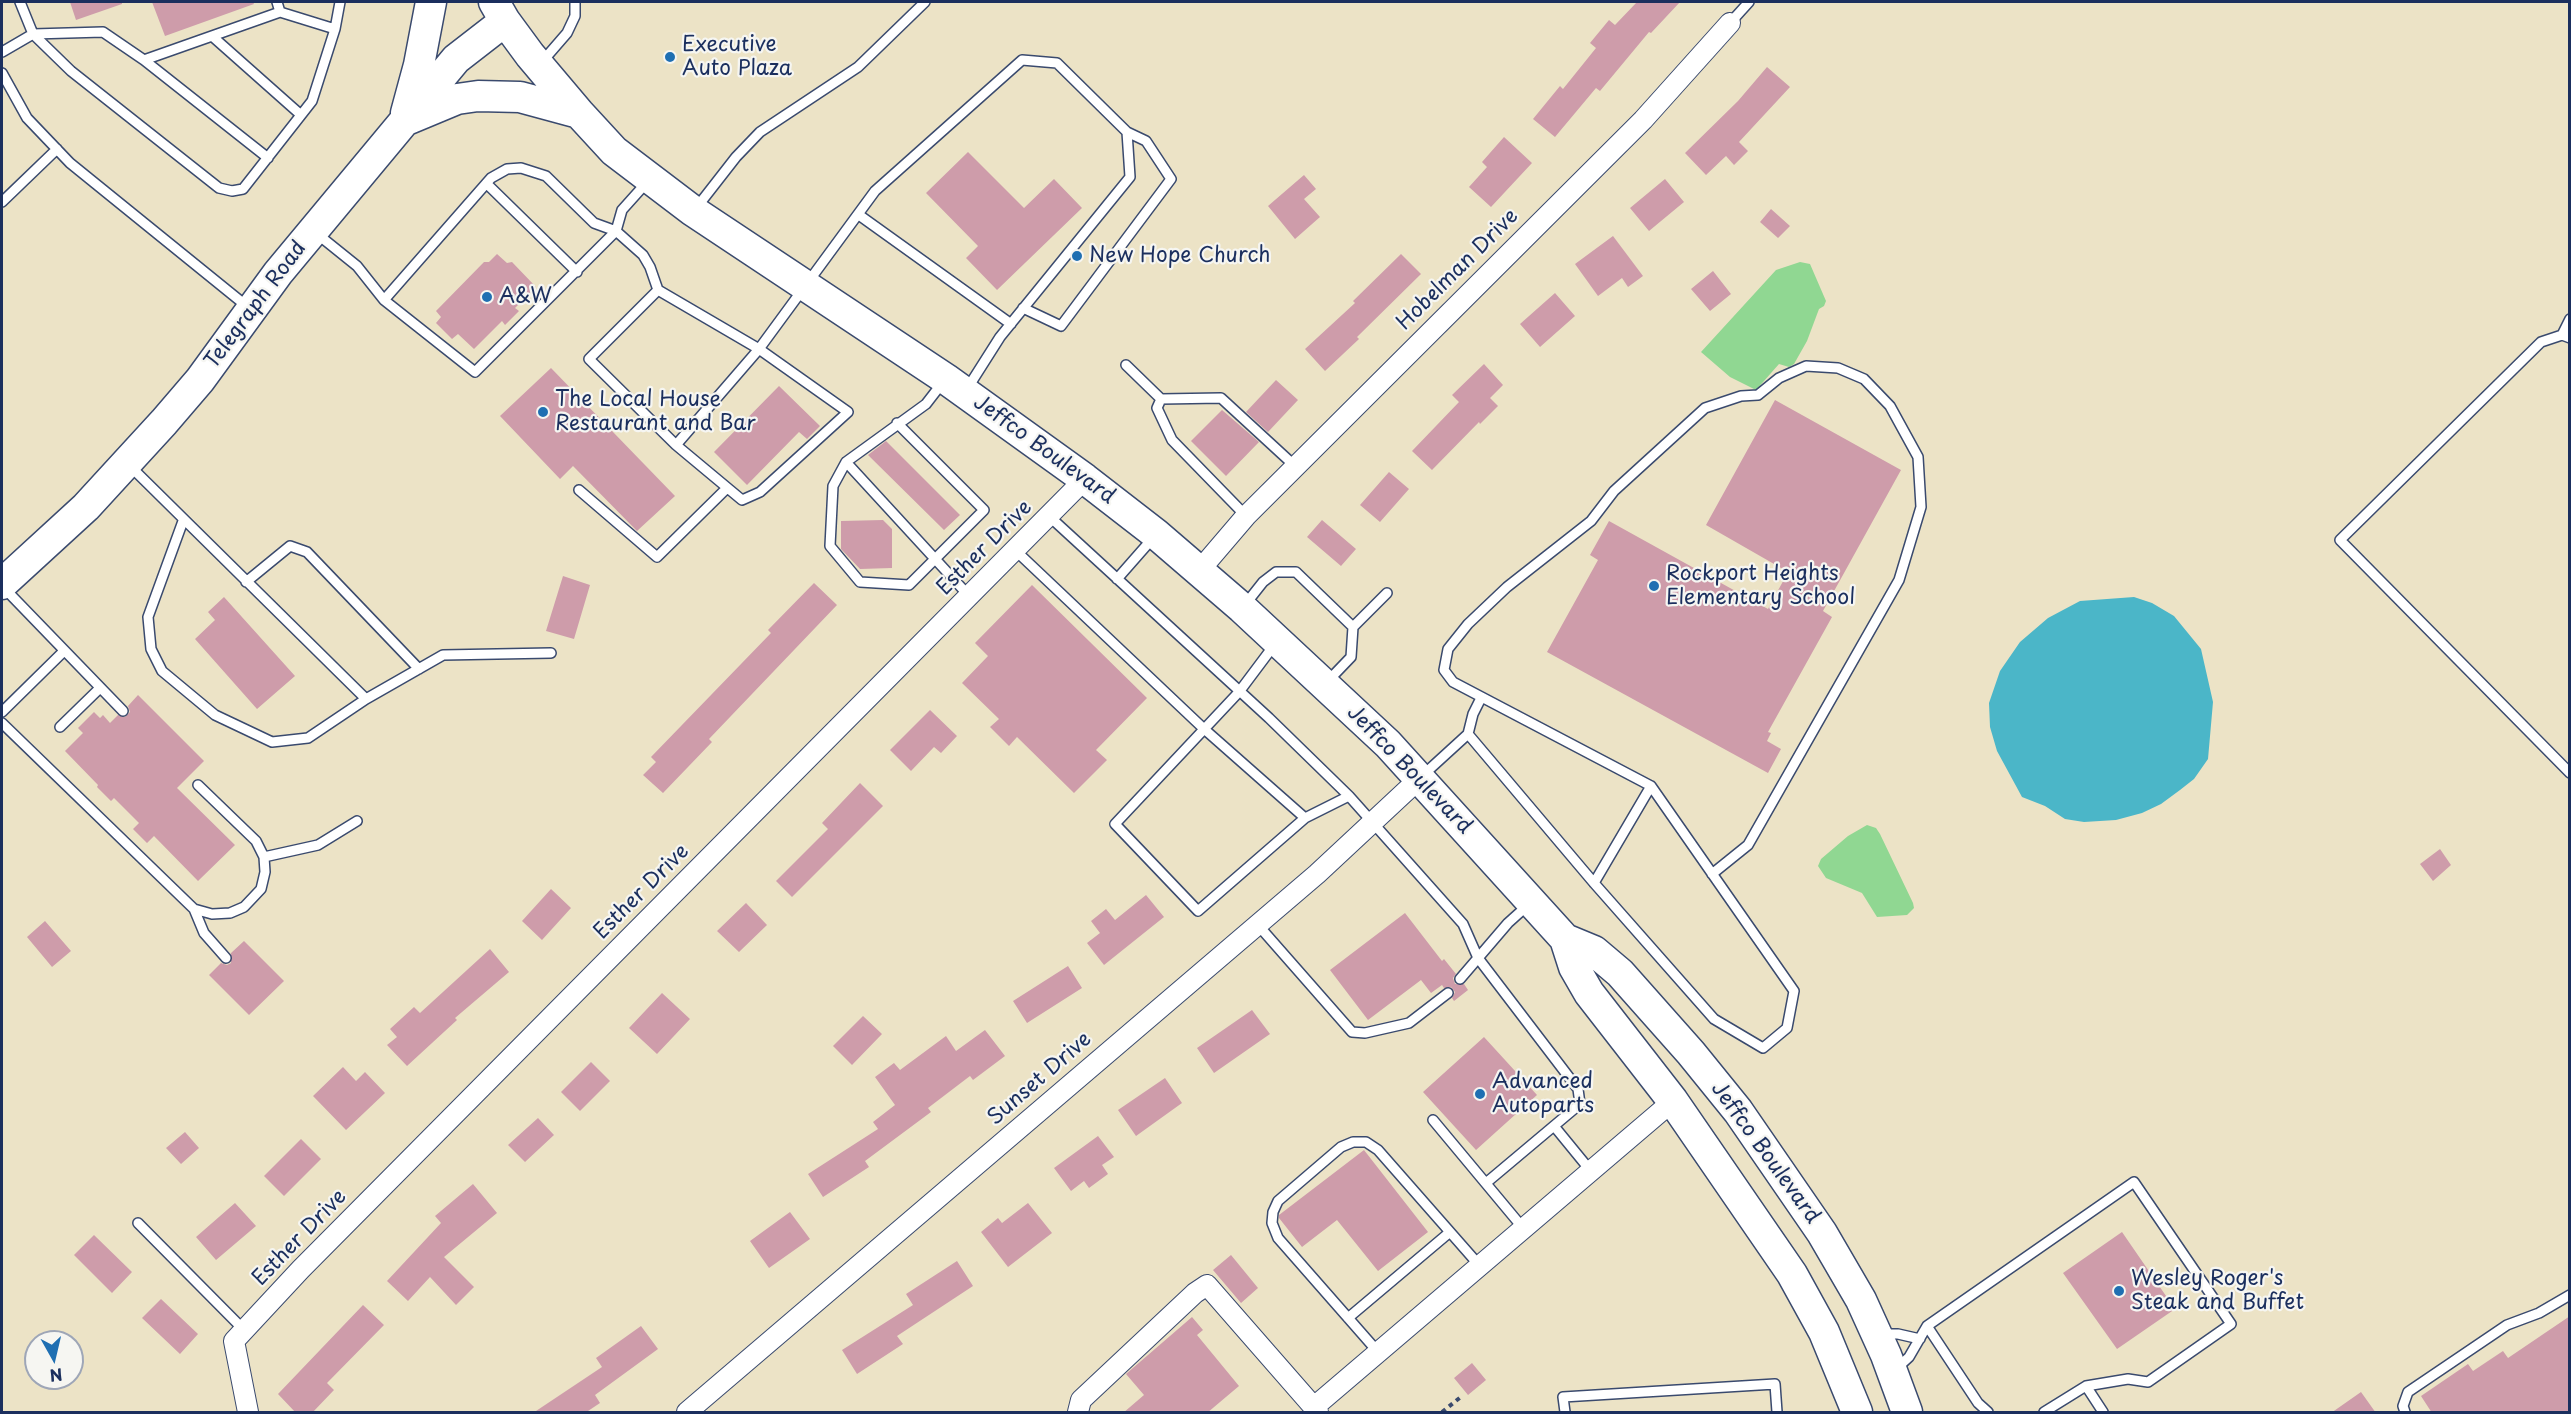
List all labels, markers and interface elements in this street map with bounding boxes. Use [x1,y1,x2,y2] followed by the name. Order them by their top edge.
[682,32,792,82] place label: Executive Auto Plaza
[663,50,677,64] marker: Executive Auto Plaza
[1392,204,1524,336] street label: Hobelman Drive
[200,236,312,374] street label: Telegraph Road
[1089,243,1270,269] place label: New Hope Church
[1070,249,1084,263] marker: New Hope Church
[499,284,552,310] place label: A&W
[480,290,494,304] marker: A&W
[555,387,756,437] place label: The Local House Restaurant and Bar
[968,390,1120,510] street label: Jeffco Boulevard
[536,405,550,419] marker: The Local House Restaurant and Bar
[932,495,1038,601] street label: Esther Drive
[1666,561,1855,611] place label: Rockport Heights Elementary School
[1647,579,1661,593] marker: Rockport Heights Elementary School
[1341,700,1477,840] street label: Jeffco Boulevard
[589,839,695,945] street label: Esther Drive
[983,1027,1097,1131] street label: Sunset Drive
[1492,1069,1594,1119] place label: Advanced Autoparts
[1705,1077,1825,1229] street label: Jeffco Boulevard
[1473,1087,1487,1101] marker: Advanced Autoparts
[248,1185,352,1291] street label: Esther Drive
[2131,1266,2304,1316] place label: Wesley Roger's Steak and Buffet
[2112,1284,2126,1298] marker: Wesley Roger's Steak and Buffet
[24,1330,84,1390] north arrow
[48,1363,64,1389] text: N

